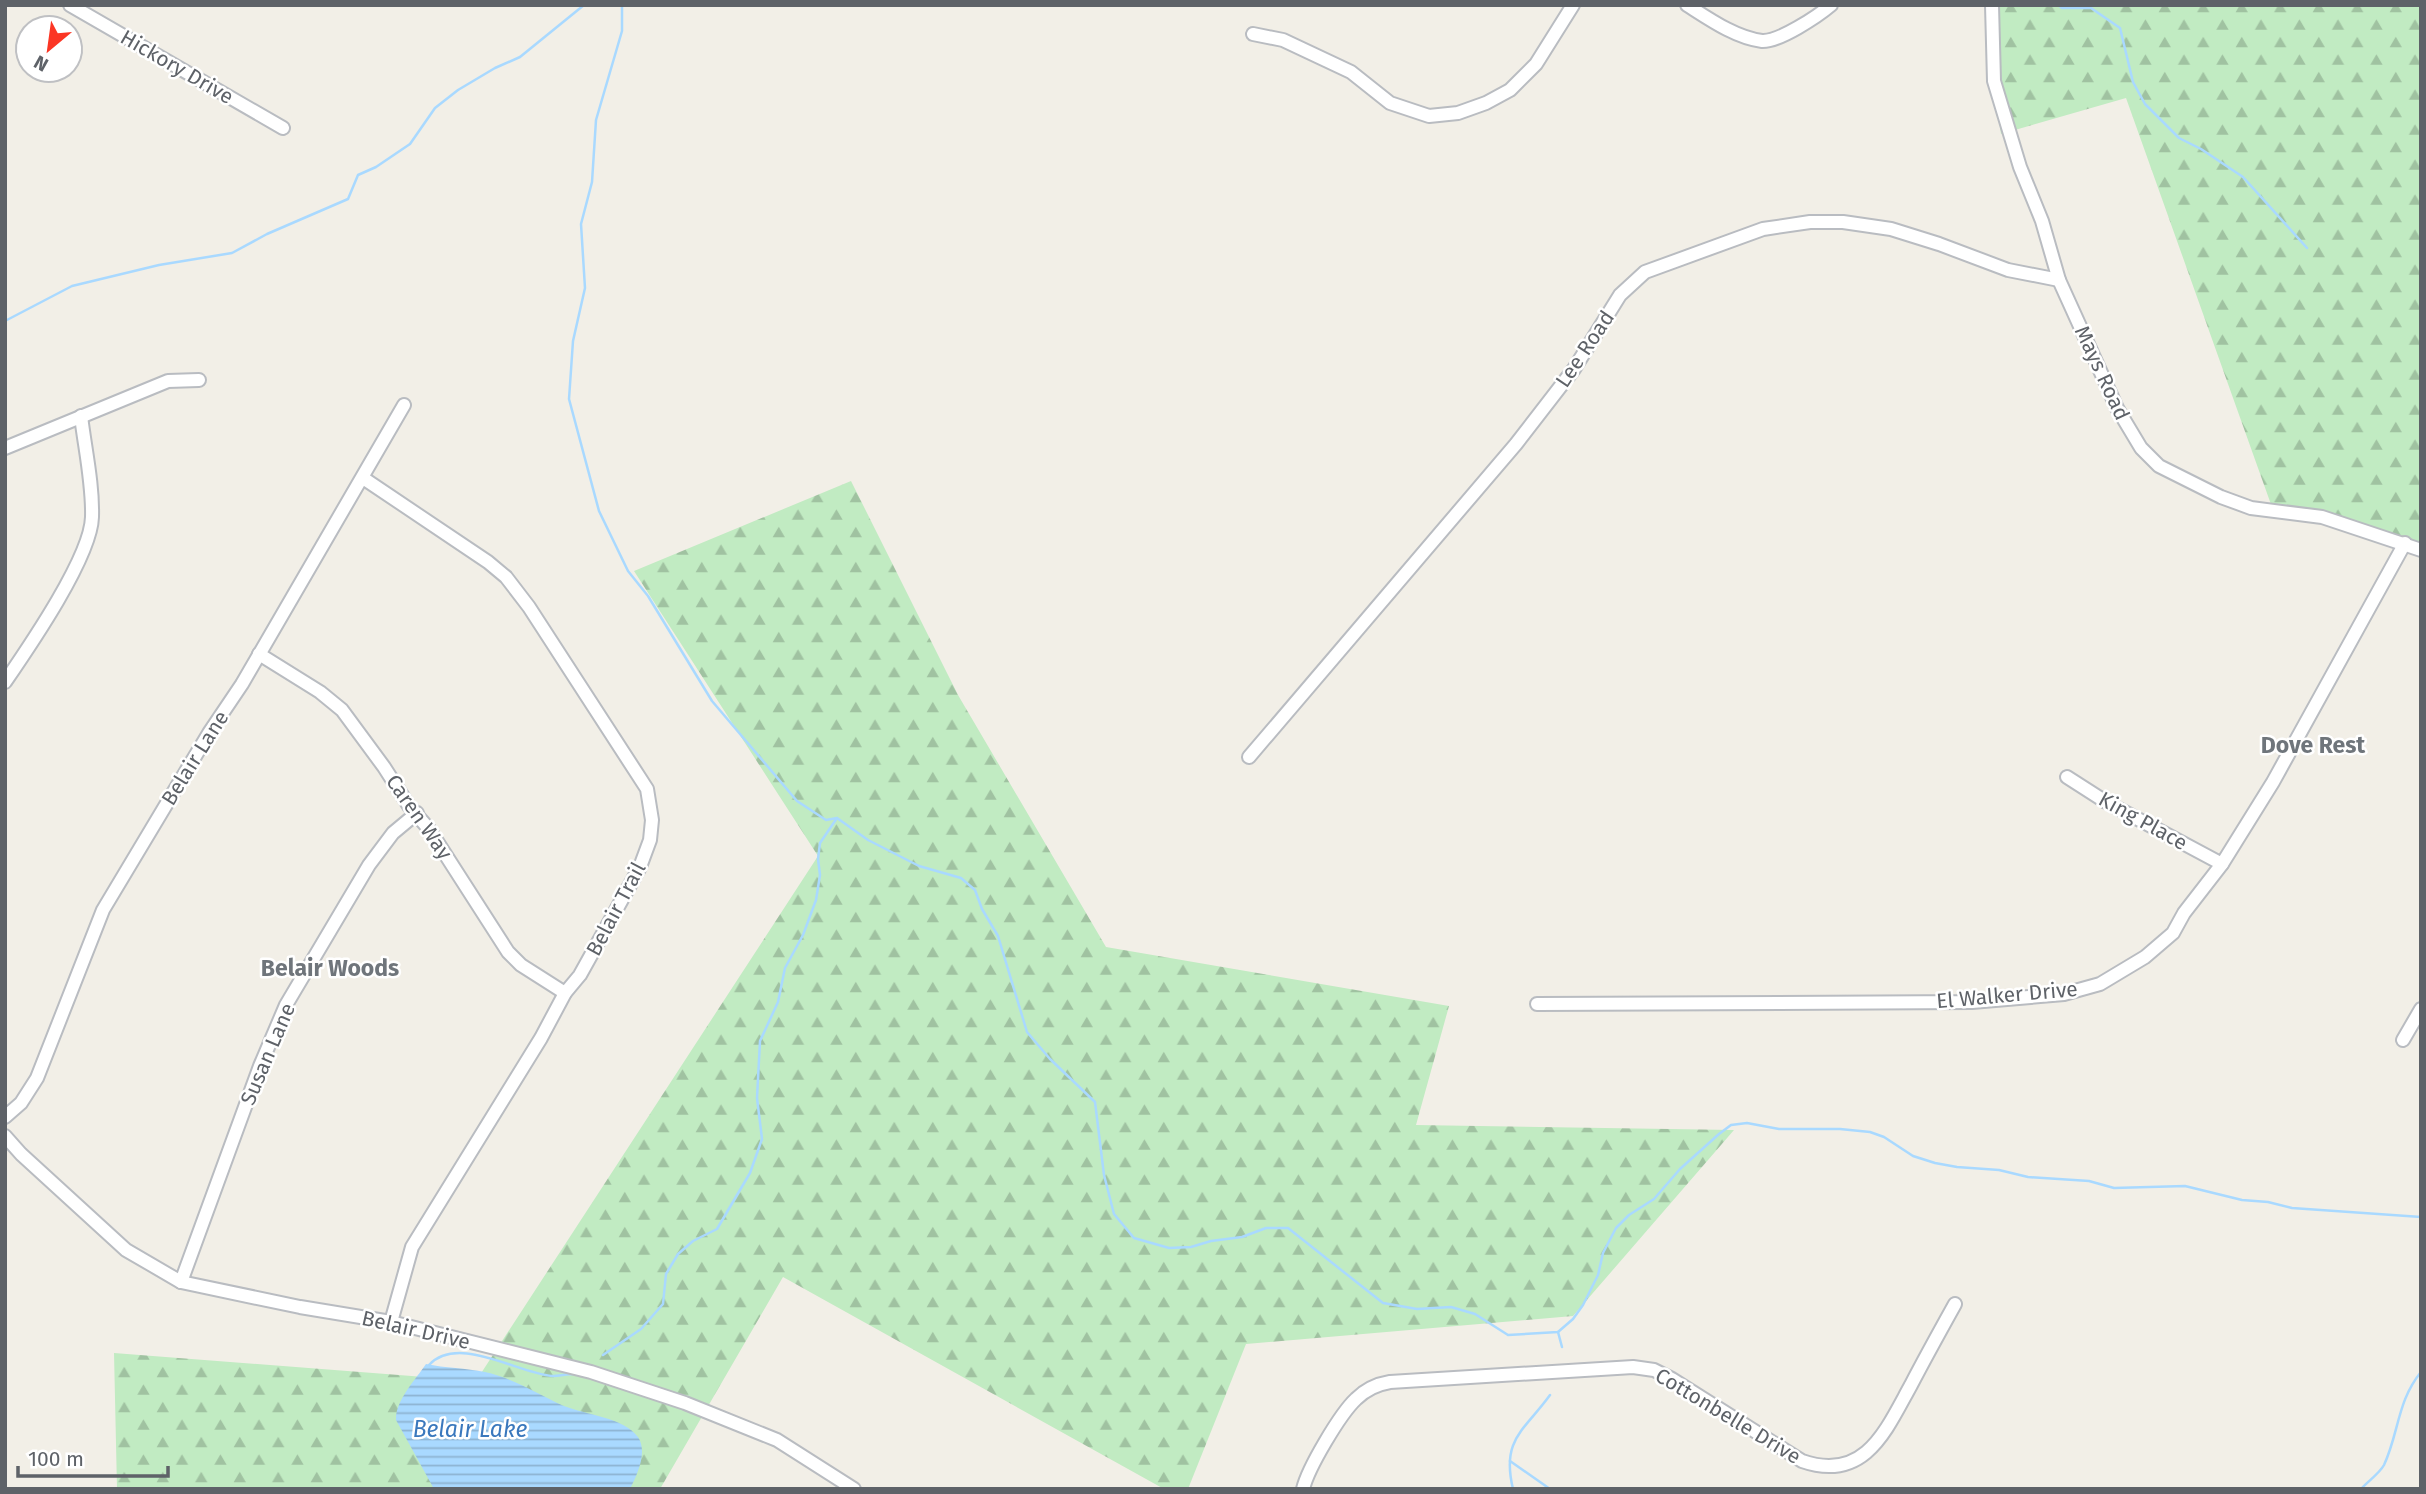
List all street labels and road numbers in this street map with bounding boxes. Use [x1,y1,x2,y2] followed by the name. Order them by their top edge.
[116,24,238,110] street label: Hickory Drive
[1550,306,1620,392] street label: Lee Road
[2069,322,2135,424] street label: Mays Road
[156,706,234,810] street label: Belair Lane
[380,769,458,865] street label: Caren Way
[2094,786,2192,856] street label: King Place
[580,858,652,960] street label: Belair Trail
[1935,976,2079,1014] street label: El Walker Drive
[235,999,301,1109] street label: Susan Lane
[359,1305,473,1355] street label: Belair Drive
[1650,1362,1806,1470] street label: Cottonbelle Drive

